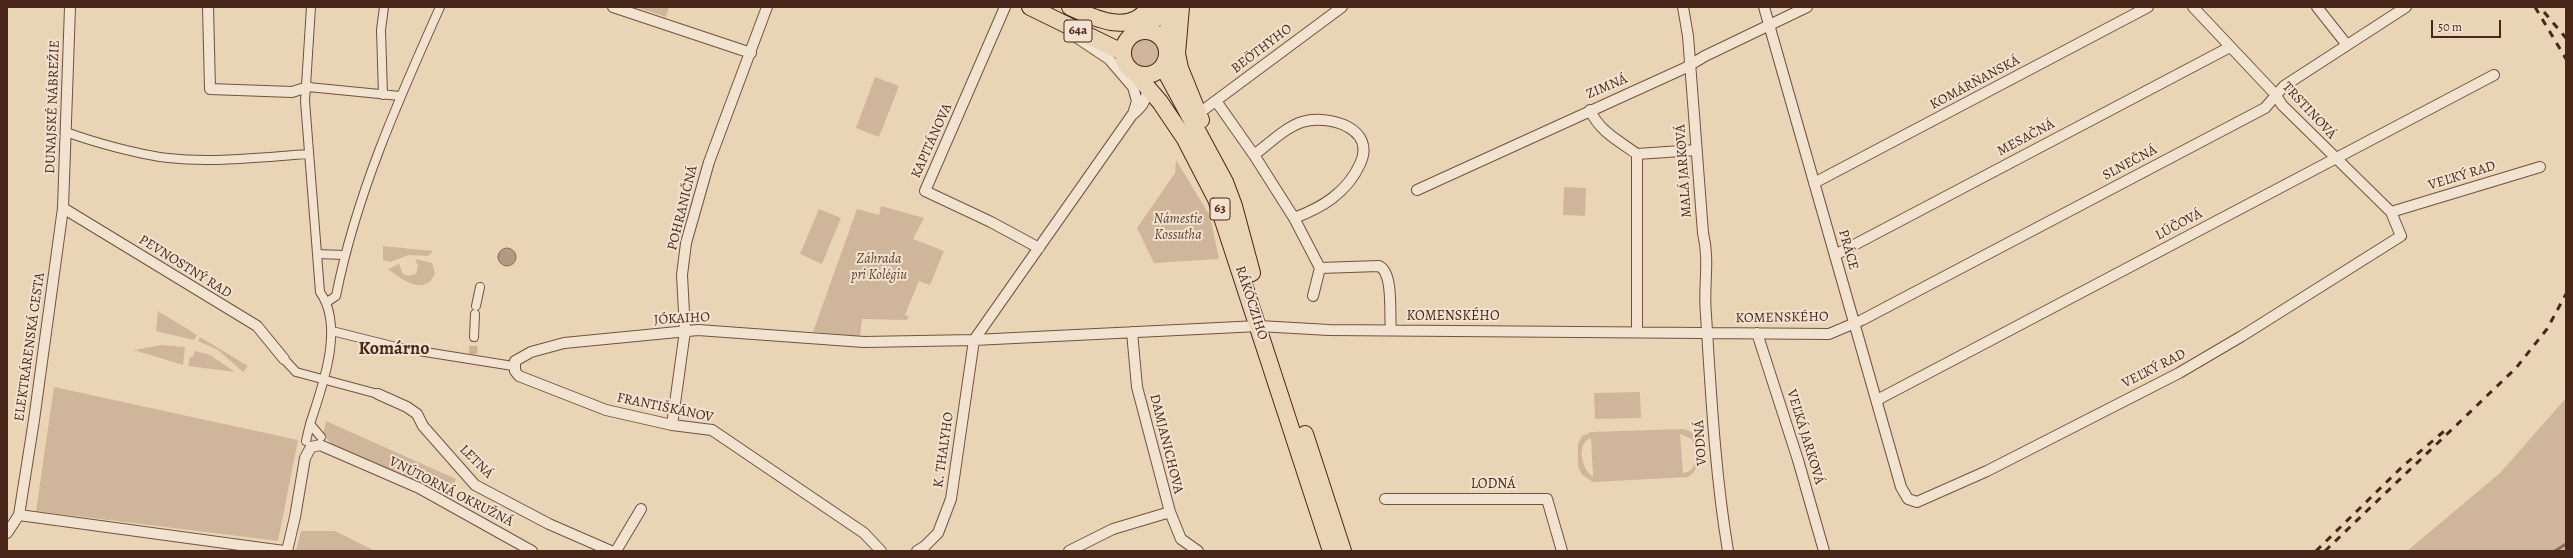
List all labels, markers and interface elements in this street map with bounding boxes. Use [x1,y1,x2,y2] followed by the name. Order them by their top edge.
[2433,12,2503,38] scale bar
[2438,19,2462,35] text: 50 m
[1064,20,1092,42] road number: 64a
[1228,21,1296,77] street label: BEÖTHYHO
[42,40,64,174] street label: DUNAJSKÉ NÁBREŽIE
[1927,52,2023,114] street label: KOMÁRŇANSKÁ
[1584,71,1630,103] street label: ZIMNÁ
[2278,79,2340,143] street label: TRSTINOVÁ
[908,101,956,181] street label: KAPITÁNOVA
[1994,116,2058,160] street label: MESAČNÁ
[1672,124,1696,218] street label: MALÁ JARKOVÁ
[2100,142,2160,184] street label: SLNEČNÁ
[2426,158,2498,194] street label: VEĽKÝ RAD
[664,164,702,252] street label: POHRANIČNÁ
[1210,198,1230,220] road number: 63
[2153,206,2205,244] street label: LÚČOVÁ
[1154,212,1202,244] park label: Námestie Kossutha
[1834,228,1862,272] street label: PRÁCE
[135,232,235,302] street label: PEVNOSTNÝ RAD
[851,252,907,284] park label: Záhrada pri Kolégiu
[1231,264,1271,342] street label: RÁKÓCZIHO
[11,271,49,423] street label: ELEKTRÁRENSKÁ CESTA
[653,309,711,329] street label: JÓKAIHO
[1406,309,1500,325] street label: KOMENSKÉHO
[1735,309,1829,327] street label: KOMENSKÉHO
[358,339,430,361] district label: Komárno
[2119,346,2189,392] street label: VEĽKÝ RAD
[1783,388,1827,486] street label: VEĽKÁ JARKOVÁ
[615,390,715,426] street label: FRANTIŠKÁNOV
[1145,392,1187,496] street label: DAMJANICHOVA
[930,411,958,489] street label: K. THALYHO
[1691,420,1711,466] street label: VODNÁ
[456,442,496,482] street label: LETNÁ
[386,453,516,531] street label: VNÚTORNÁ OKRUŽNÁ
[1471,477,1515,493] street label: LODNÁ

